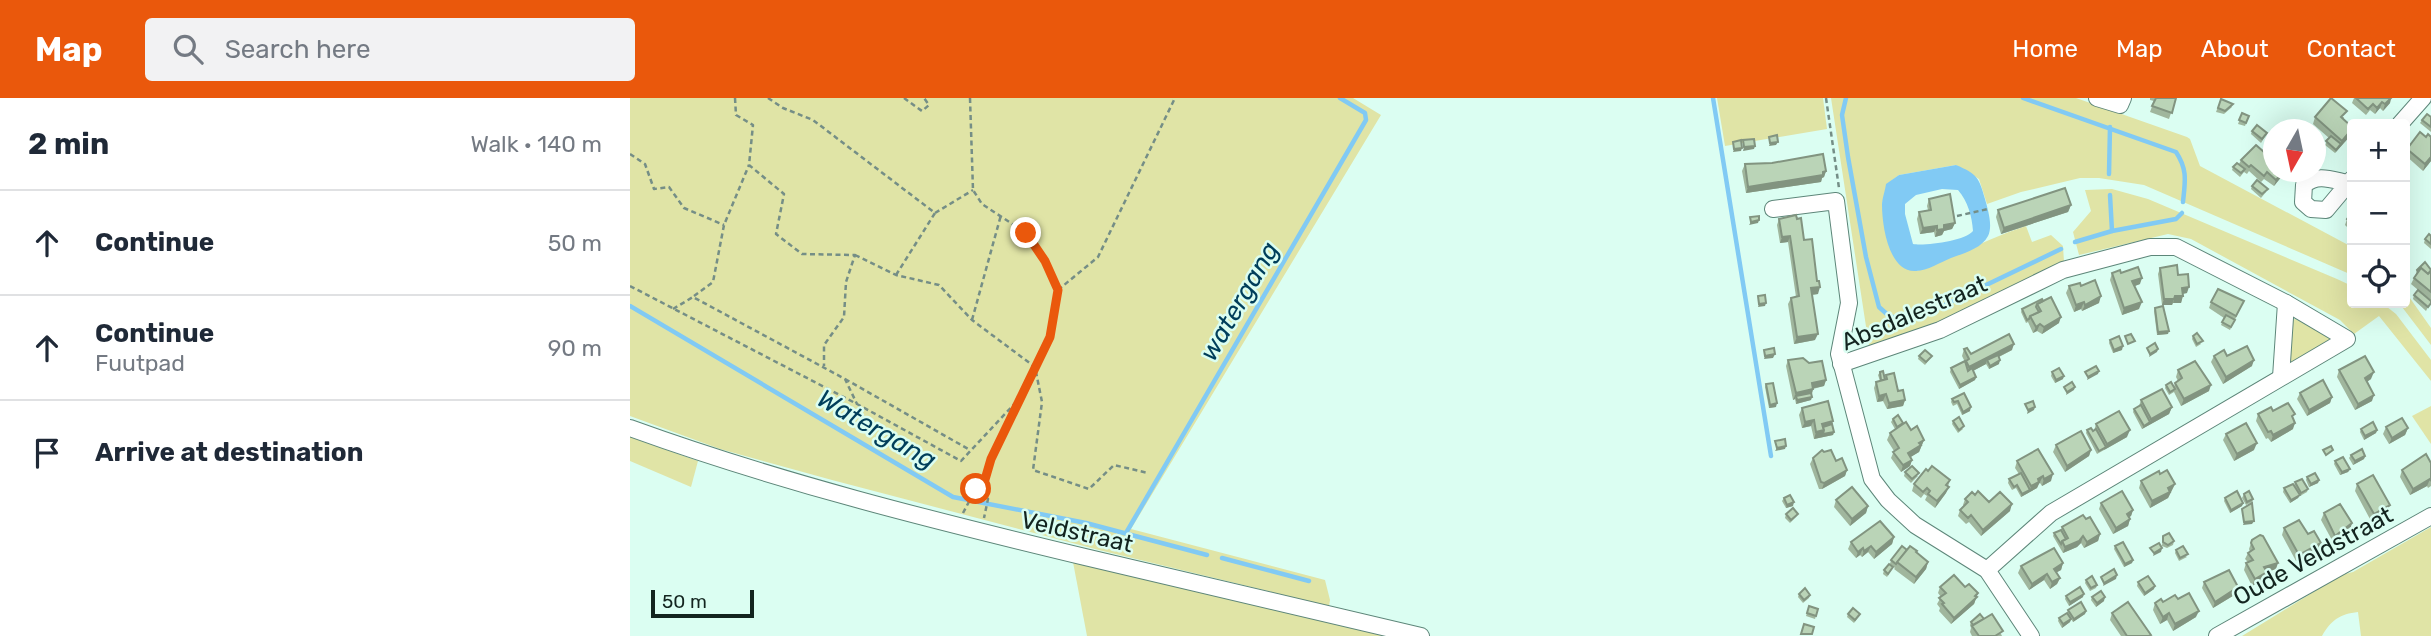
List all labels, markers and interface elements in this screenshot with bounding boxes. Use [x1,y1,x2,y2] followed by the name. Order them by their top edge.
[145,18,635,81] search box
[35,30,103,69] text: Map
[169,30,207,68] icon: search
[225,34,370,65] text: Search here
[2012,35,2078,63] text: Home
[2116,35,2163,63] text: Map
[2201,35,2269,63] text: About
[2307,35,2396,63] text: Contact
[2263,119,2326,182] north arrow
[2347,119,2410,308] map controls
[2347,119,2410,182] button: +
[28,126,109,162] text: 2 min
[470,130,602,158] text: Walk · 140 m
[2347,182,2410,245] button: −
[1010,217,1041,248] route end
[28,224,66,262] icon: ahead
[95,227,214,258] text: Continue
[548,229,602,257] text: 50 m
[1193,236,1286,366] water label: watergang
[2347,245,2410,308] button: locate
[1837,270,1991,356] street label: Absdalestraat
[95,318,214,349] text: Continue
[28,329,66,367] icon: ahead
[548,334,602,362] text: 90 m
[95,349,185,377] text: Fuutpad
[812,383,942,476] water label: Watergang
[28,434,66,472] icon: arrive
[95,437,363,468] text: Arrive at destination
[960,473,991,504] route start
[2228,501,2398,611] street label: Oude Veldstraat
[1018,505,1136,559] street label: Veldstraat
[651,587,754,619] scale bar
[662,590,707,613] text: 50 m

